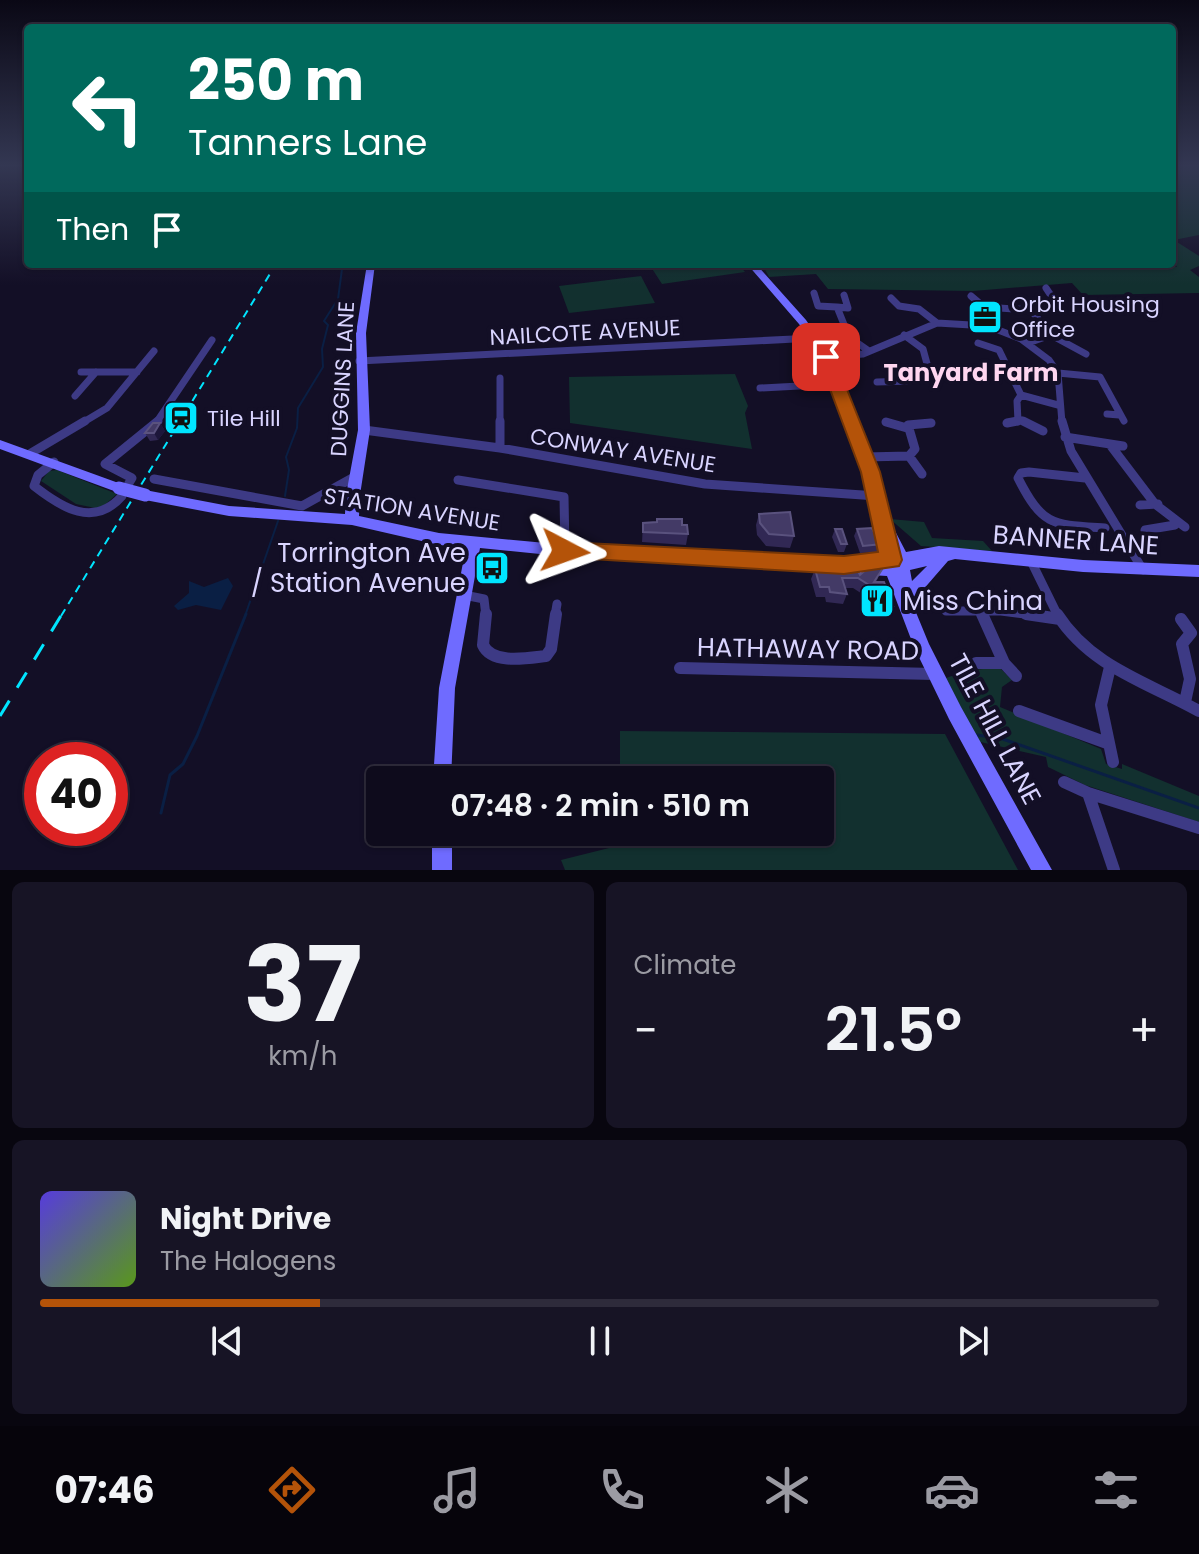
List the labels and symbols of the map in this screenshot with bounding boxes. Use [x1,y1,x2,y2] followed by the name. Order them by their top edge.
[1011,289,1160,345] place label: Orbit Housing Office
[966,298,1004,336] office icon: Orbit Housing Office
[323,301,362,457] street label: DUGGINS LANE
[489,312,681,353] street label: NAILCOTE AVENUE
[792,323,860,391] pin
[884,356,1058,389] district label: Tanyard Farm
[162,399,200,437] station icon: Tile Hill
[207,403,281,434] place label: Tile Hill
[528,421,718,480] street label: CONWAY AVENUE
[322,480,502,539] street label: STATION AVENUE
[523,509,607,593] position arrow
[992,516,1160,564] street label: BANNER LANE
[251,535,466,601] place label: Torrington Ave / Station Avenue
[473,549,511,587] bus stop icon: Torrington Ave / Station Avenue
[858,582,896,620] restaurant icon: Miss China
[903,583,1043,619] place label: Miss China
[697,629,919,669] street label: HATHAWAY ROAD
[940,647,1050,811] street label: TILE HILL LANE
[24,742,128,846] speed limit sign: 40

